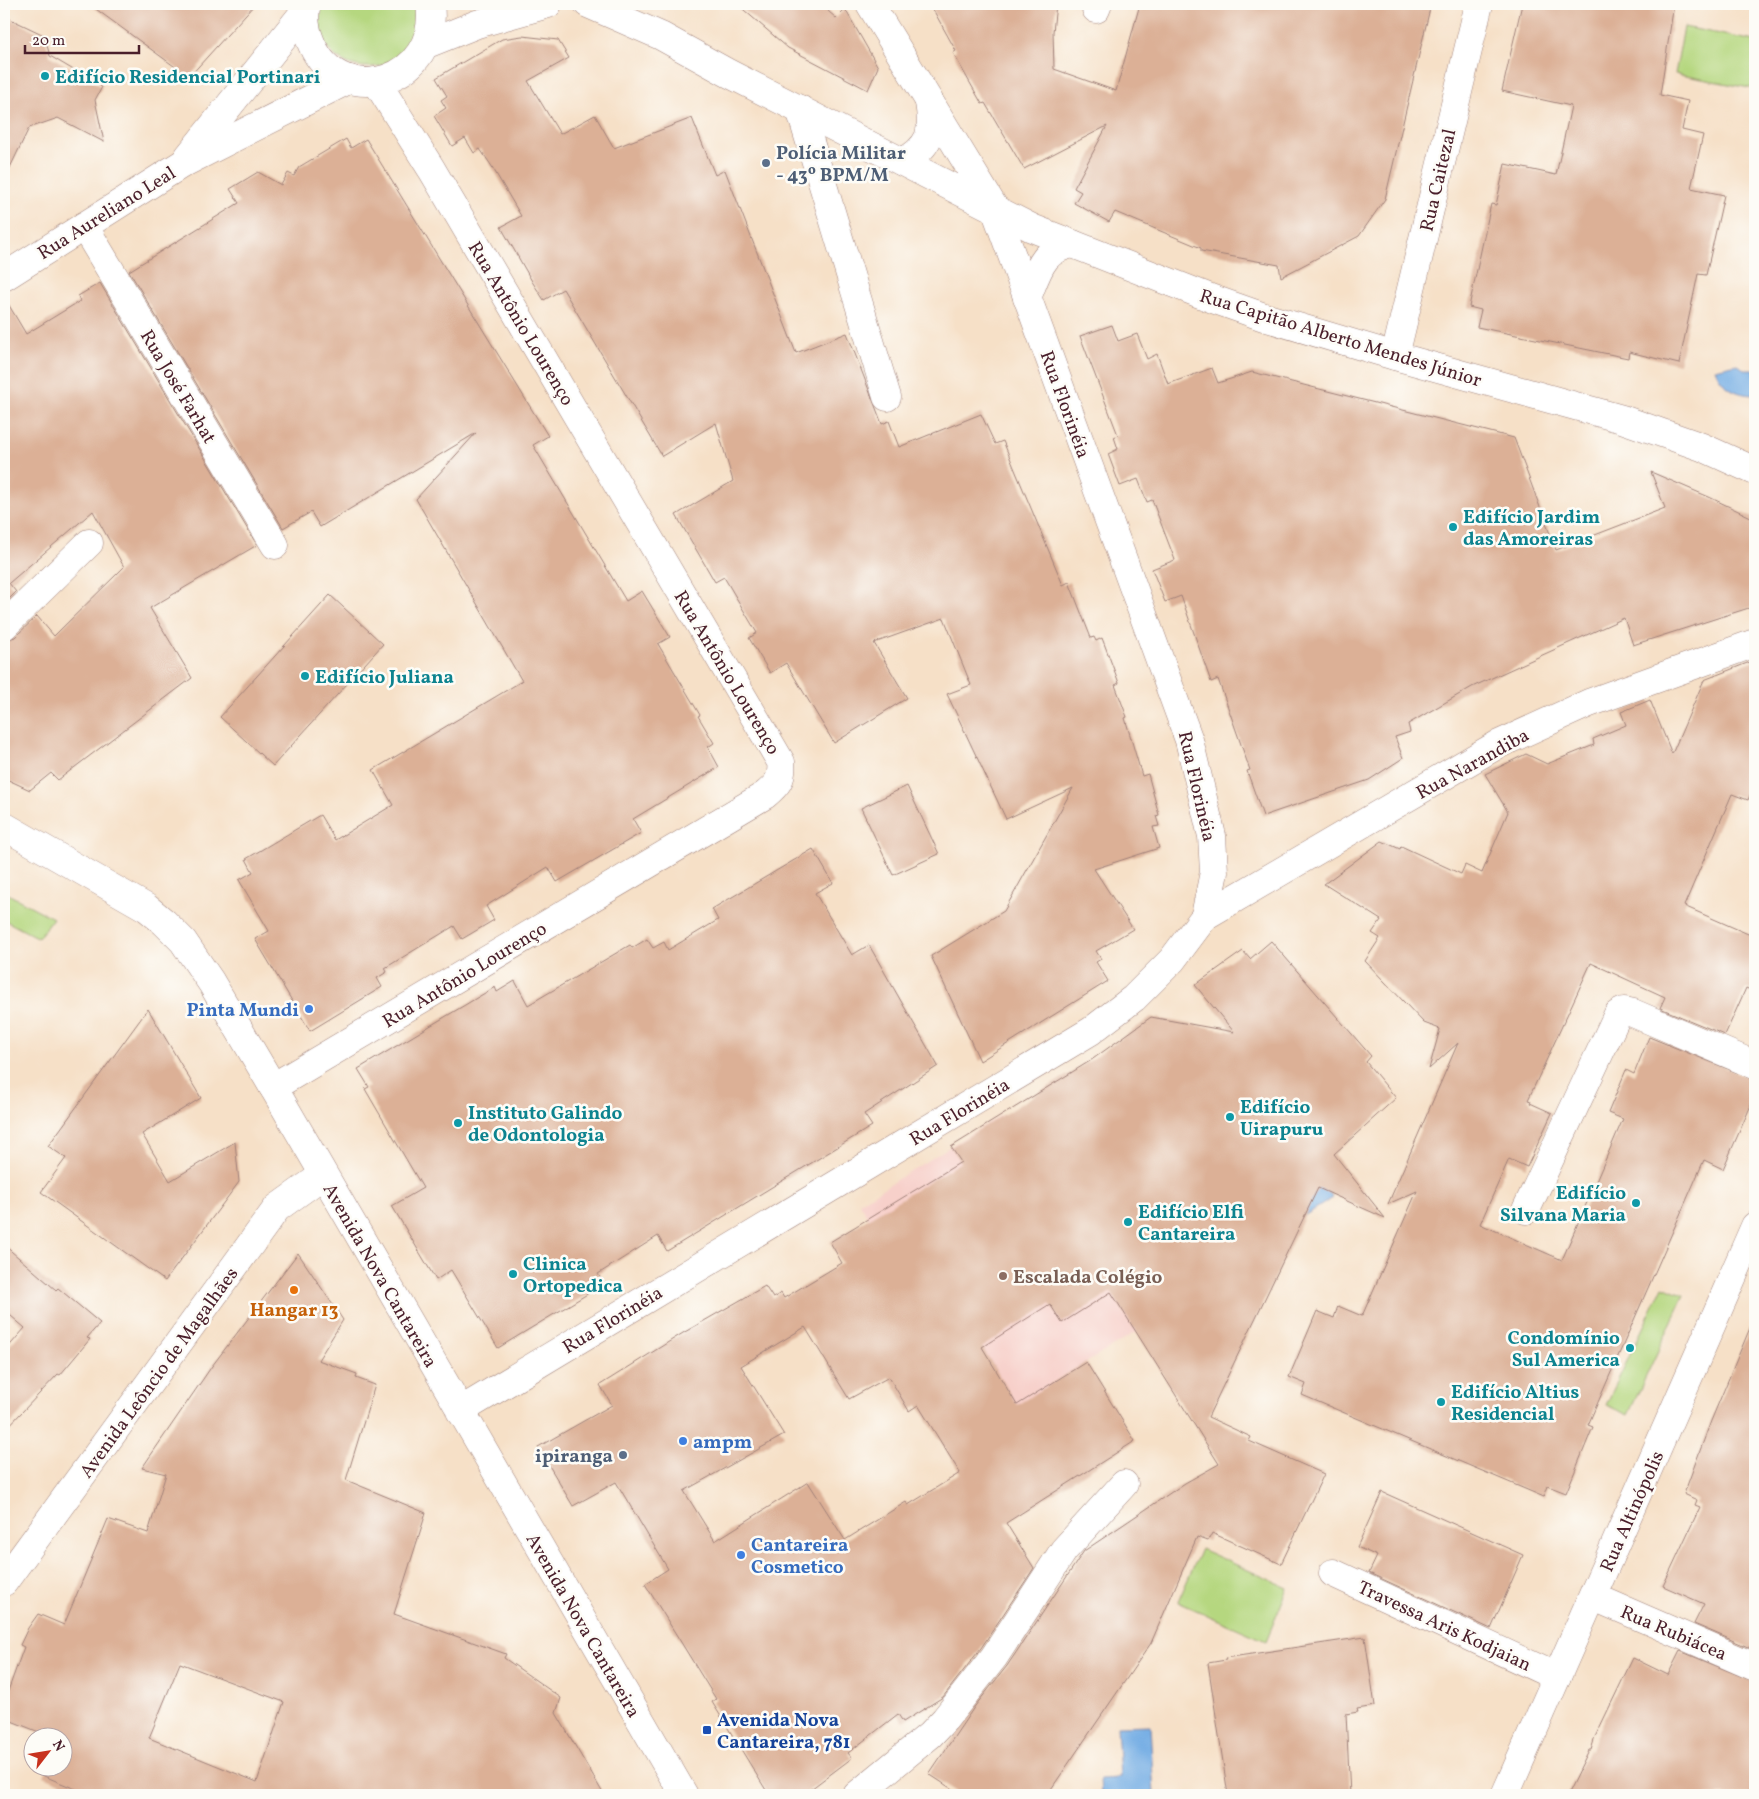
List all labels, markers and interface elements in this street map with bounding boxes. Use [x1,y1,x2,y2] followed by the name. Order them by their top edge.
[25,22,139,54] scale bar
[32,31,65,52] text: 20 m
[55,65,321,91] place label: Edifício Residencial Portinari
[39,70,51,82] marker: Edifício Residencial Portinari
[1415,126,1463,234] street label: Rua Caitezal
[776,141,906,189] place label: Polícia Militar - 43º BPM/M
[760,157,772,169] marker: Polícia Militar - 43º BPM/M
[33,160,181,267] street label: Rua Aureliano Leal
[461,237,580,411] street label: Rua Antônio Lourenço
[1196,284,1485,394] street label: Rua Capitão Alberto Mendes Júnior
[133,325,222,449] street label: Rua José Farhat
[1033,347,1096,462] street label: Rua Florinéia
[1463,505,1600,553] place label: Edifício Jardim das Amoreiras
[1447,521,1459,533] marker: Edifício Jardim das Amoreiras
[667,586,786,760] street label: Rua Antônio Lourenço
[315,665,454,691] place label: Edifício Juliana
[299,670,311,682] marker: Edifício Juliana
[1412,723,1534,807] street label: Rua Narandiba
[1171,729,1221,844] street label: Rua Florinéia
[378,916,552,1035] street label: Rua Antônio Lourenço
[186,998,299,1024] place label: Pinta Mundi
[303,1003,315,1015] marker: Pinta Mundi
[905,1073,1015,1153] street label: Rua Florinéia
[1240,1095,1324,1143] place label: Edifício Uirapuru
[468,1101,623,1149] place label: Instituto Galindo de Odontologia
[1224,1111,1236,1123] marker: Edifício Uirapuru
[452,1117,464,1129] marker: Instituto Galindo de Odontologia
[316,1179,443,1373] street label: Avenida Nova Cantareira
[1500,1181,1626,1229] place label: Edifício Silvana Maria
[1630,1197,1642,1209] marker: Edifício Silvana Maria
[1138,1200,1244,1248] place label: Edifício Elfi Cantareira
[1122,1216,1134,1228] marker: Edifício Elfi Cantareira
[523,1252,623,1300] place label: Clinica Ortopedica
[74,1262,245,1484] street label: Avenida Leôncio de Magalhães
[1013,1265,1162,1291] place label: Escalada Colégio
[507,1268,519,1280] marker: Clinica Ortopedica
[997,1270,1009,1282] marker: Escalada Colégio
[558,1281,668,1361] street label: Rua Florinéia
[288,1284,300,1296] marker: Hangar 13
[250,1298,338,1324] place label: Hangar 13
[1508,1326,1620,1374] place label: Condomínio Sul America
[1624,1342,1636,1354] marker: Condomínio Sul America
[1451,1380,1579,1428] place label: Edifício Altius Residencial
[1435,1396,1447,1408] marker: Edifício Altius Residencial
[693,1430,752,1456] place label: ampm
[677,1435,689,1447] marker: ampm
[535,1444,613,1470] place label: ipiranga
[1594,1447,1671,1577] street label: Rua Altinópolis
[617,1449,629,1461] marker: ipiranga
[519,1529,646,1723] street label: Avenida Nova Cantareira
[751,1533,848,1581] place label: Cantareira Cosmetico
[735,1549,747,1561] marker: Cantareira Cosmetico
[1353,1575,1535,1679] street label: Travessa Aris Kodjaian
[1616,1600,1730,1668] street label: Rua Rubiácea
[717,1708,850,1756] place label: Avenida Nova Cantareira, 781
[701,1724,713,1736] marker: Avenida Nova Cantareira, 781
[22,1726,72,1776] north arrow
[47,1737,69,1755] text: N

